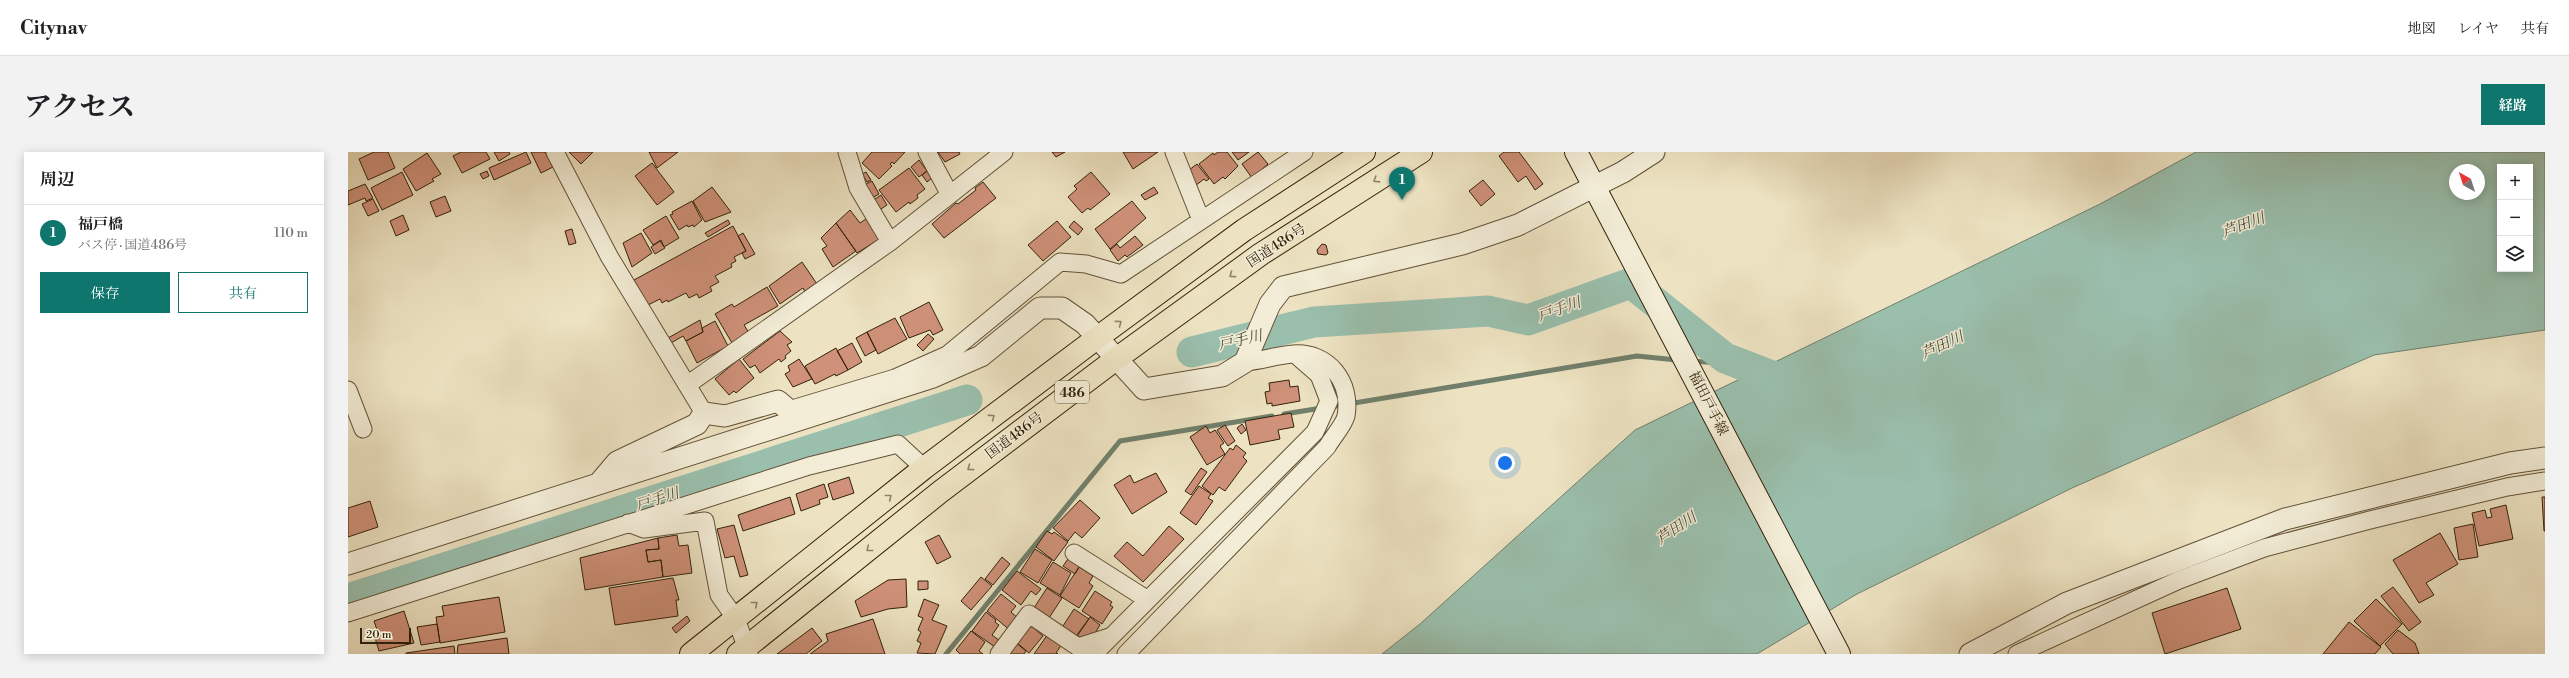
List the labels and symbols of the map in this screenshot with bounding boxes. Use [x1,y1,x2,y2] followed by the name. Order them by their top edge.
[2449,164,2485,200] north arrow
[1389,167,1415,200] pin: 1
[1374,176,1381,183] one-way arrow
[2219,208,2269,242] water label: 芦田川
[1243,220,1310,272] street label: 国道486号
[1230,270,1237,277] one-way arrow
[1535,292,1585,326] water label: 戸手川
[1114,321,1121,328] one-way arrow
[1216,326,1266,355] water label: 戸手川
[1918,326,1968,364] water label: 芦田川
[1684,368,1732,439] street label: 福田戸手線
[1055,381,1089,403] road number: 486
[982,408,1047,463] street label: 国道486号
[988,415,995,422] one-way arrow
[1495,453,1515,473] your location
[968,464,975,471] one-way arrow
[633,483,683,515] water label: 戸手川
[885,494,892,501] one-way arrow
[1652,507,1702,549] water label: 芦田川
[866,545,873,552] one-way arrow
[750,601,757,608] one-way arrow
[360,626,411,645] scale bar

